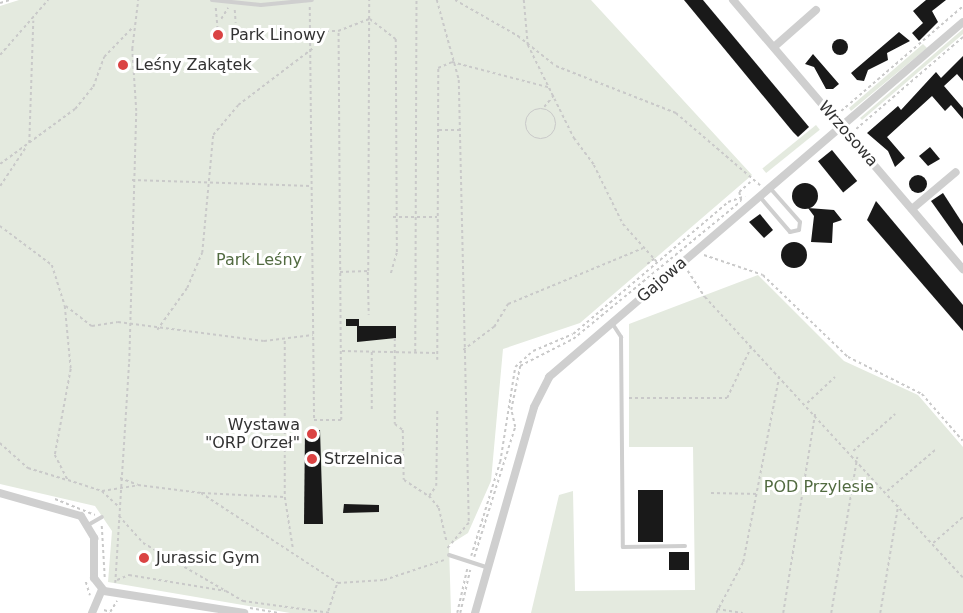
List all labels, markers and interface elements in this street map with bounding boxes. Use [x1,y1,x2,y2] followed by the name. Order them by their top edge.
[230,25,326,45] place label: Park Linowy
[211,28,225,42] marker: Park Linowy
[135,55,252,75] place label: Leśny Zakątek
[116,58,130,72] marker: Leśny Zakątek
[814,97,882,171] street label: Wrzosowa
[216,250,302,270] park label: Park Leśny
[633,253,691,307] street label: Gajowa
[205,415,300,453] place label: Wystawa "ORP Orzeł"
[305,427,319,441] marker: Wystawa "ORP Orzeł"
[324,449,403,469] place label: Strzelnica
[305,452,319,466] marker: Strzelnica
[764,477,874,497] park label: POD Przylesie
[156,548,260,568] place label: Jurassic Gym
[137,551,151,565] marker: Jurassic Gym

